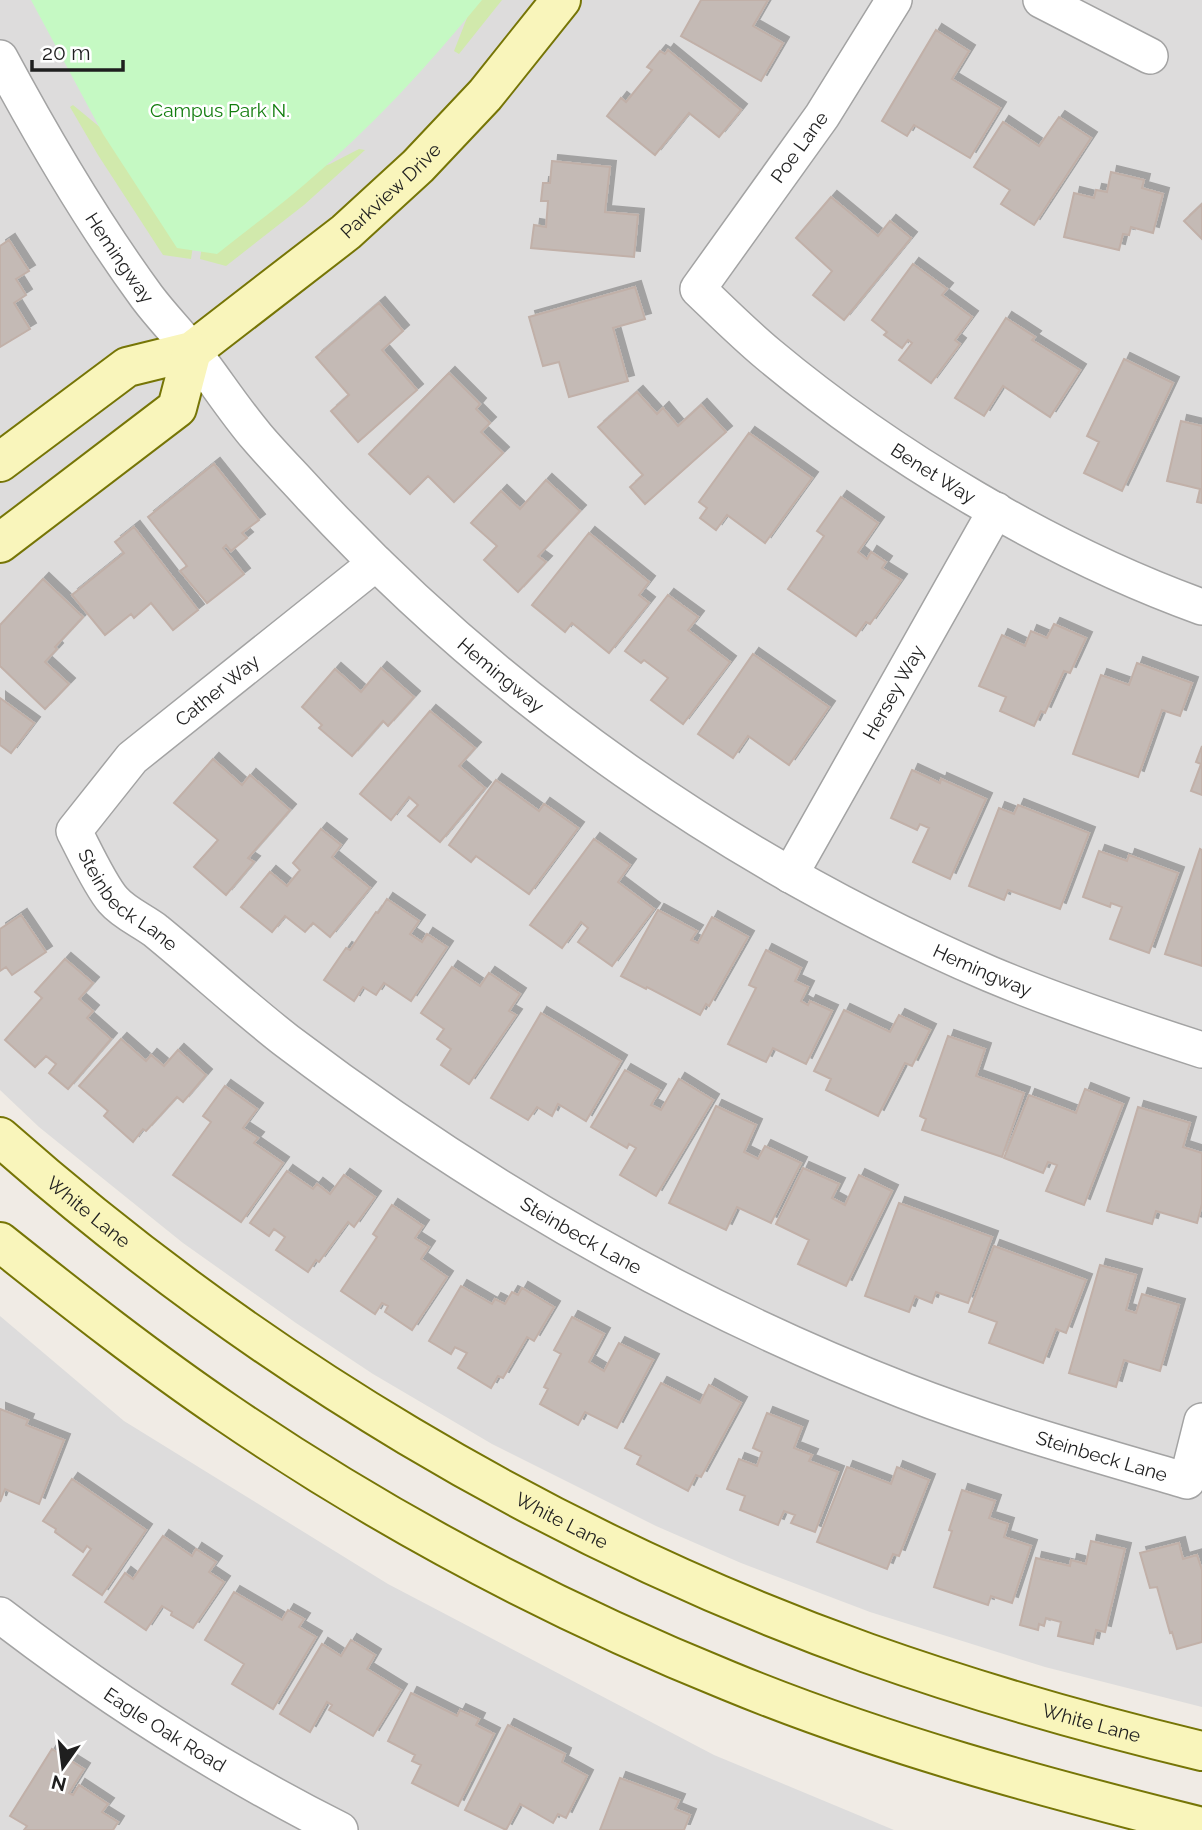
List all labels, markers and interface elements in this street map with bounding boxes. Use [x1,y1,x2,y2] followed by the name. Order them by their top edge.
[32,28,122,72] scale bar
[42,40,90,65] text: 20 m
[150,99,290,121] park label: Campus Park N.
[766,107,832,187] street label: Poe Lane
[336,138,445,243] street label: Parkview Drive
[81,208,159,307] street label: Hemingway
[887,438,980,508] street label: Benet Way
[453,633,548,717] street label: Hemingway
[858,641,929,743] street label: Hersey Way
[171,649,263,731] street label: Cather Way
[74,845,182,955] street label: Steinbeck Lane
[930,939,1035,1001] street label: Hemingway
[42,1171,135,1252] street label: White Lane
[517,1192,646,1278] street label: Steinbeck Lane
[1033,1426,1170,1486] street label: Steinbeck Lane
[512,1487,612,1553] street label: White Lane
[100,1683,230,1776] street label: Eagle Oak Road
[1040,1699,1143,1746] street label: White Lane
[28,1732,98,1802] north arrow
[49,1771,69,1796] text: N

